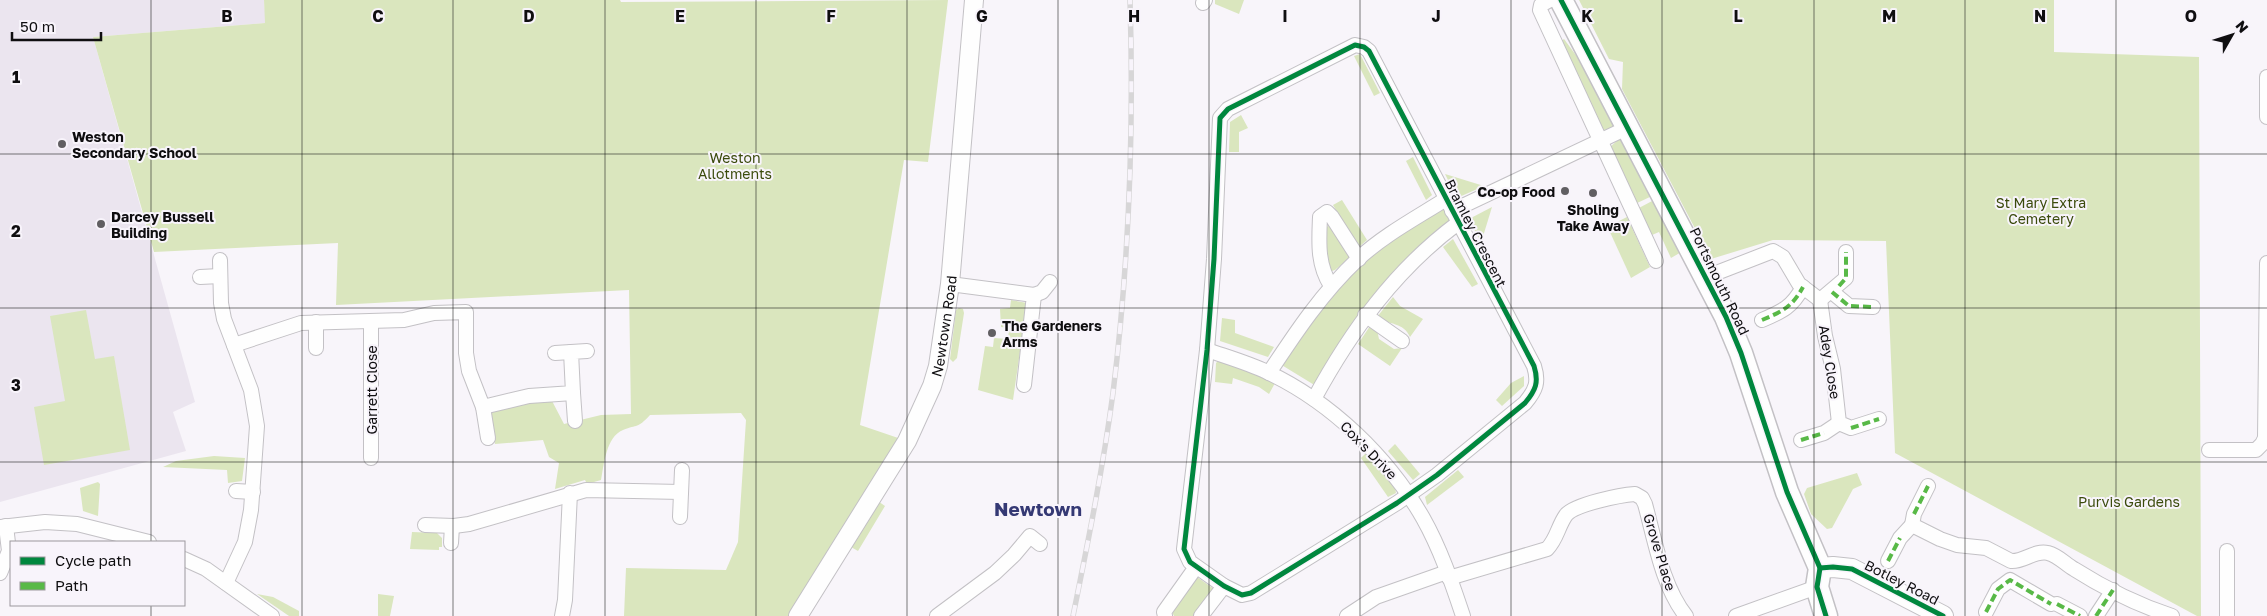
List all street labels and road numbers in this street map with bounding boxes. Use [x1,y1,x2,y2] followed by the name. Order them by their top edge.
[1441,176,1511,290] street label: Bramley Crescent
[1687,224,1753,338] street label: Portsmouth Road
[927,275,959,378] street label: Newtown Road
[1816,324,1844,400] street label: Adey Close
[363,345,380,435] street label: Garrett Close
[1337,417,1401,483] street label: Cox's Drive
[1640,511,1680,593] street label: Grove Place
[1862,556,1942,608] street label: Botley Road

